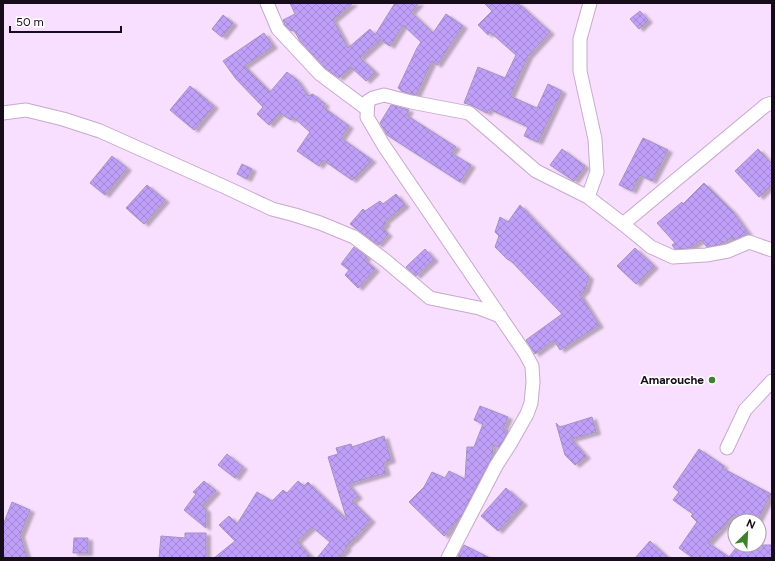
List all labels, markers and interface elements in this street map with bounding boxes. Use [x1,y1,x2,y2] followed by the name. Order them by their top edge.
[10,8,121,34] scale bar
[16,15,44,29] text: 50 m
[640,373,704,387] place label: Amarouche
[707,375,717,385] marker: Amarouche
[727,513,767,553] north arrow
[744,517,757,532] text: N

